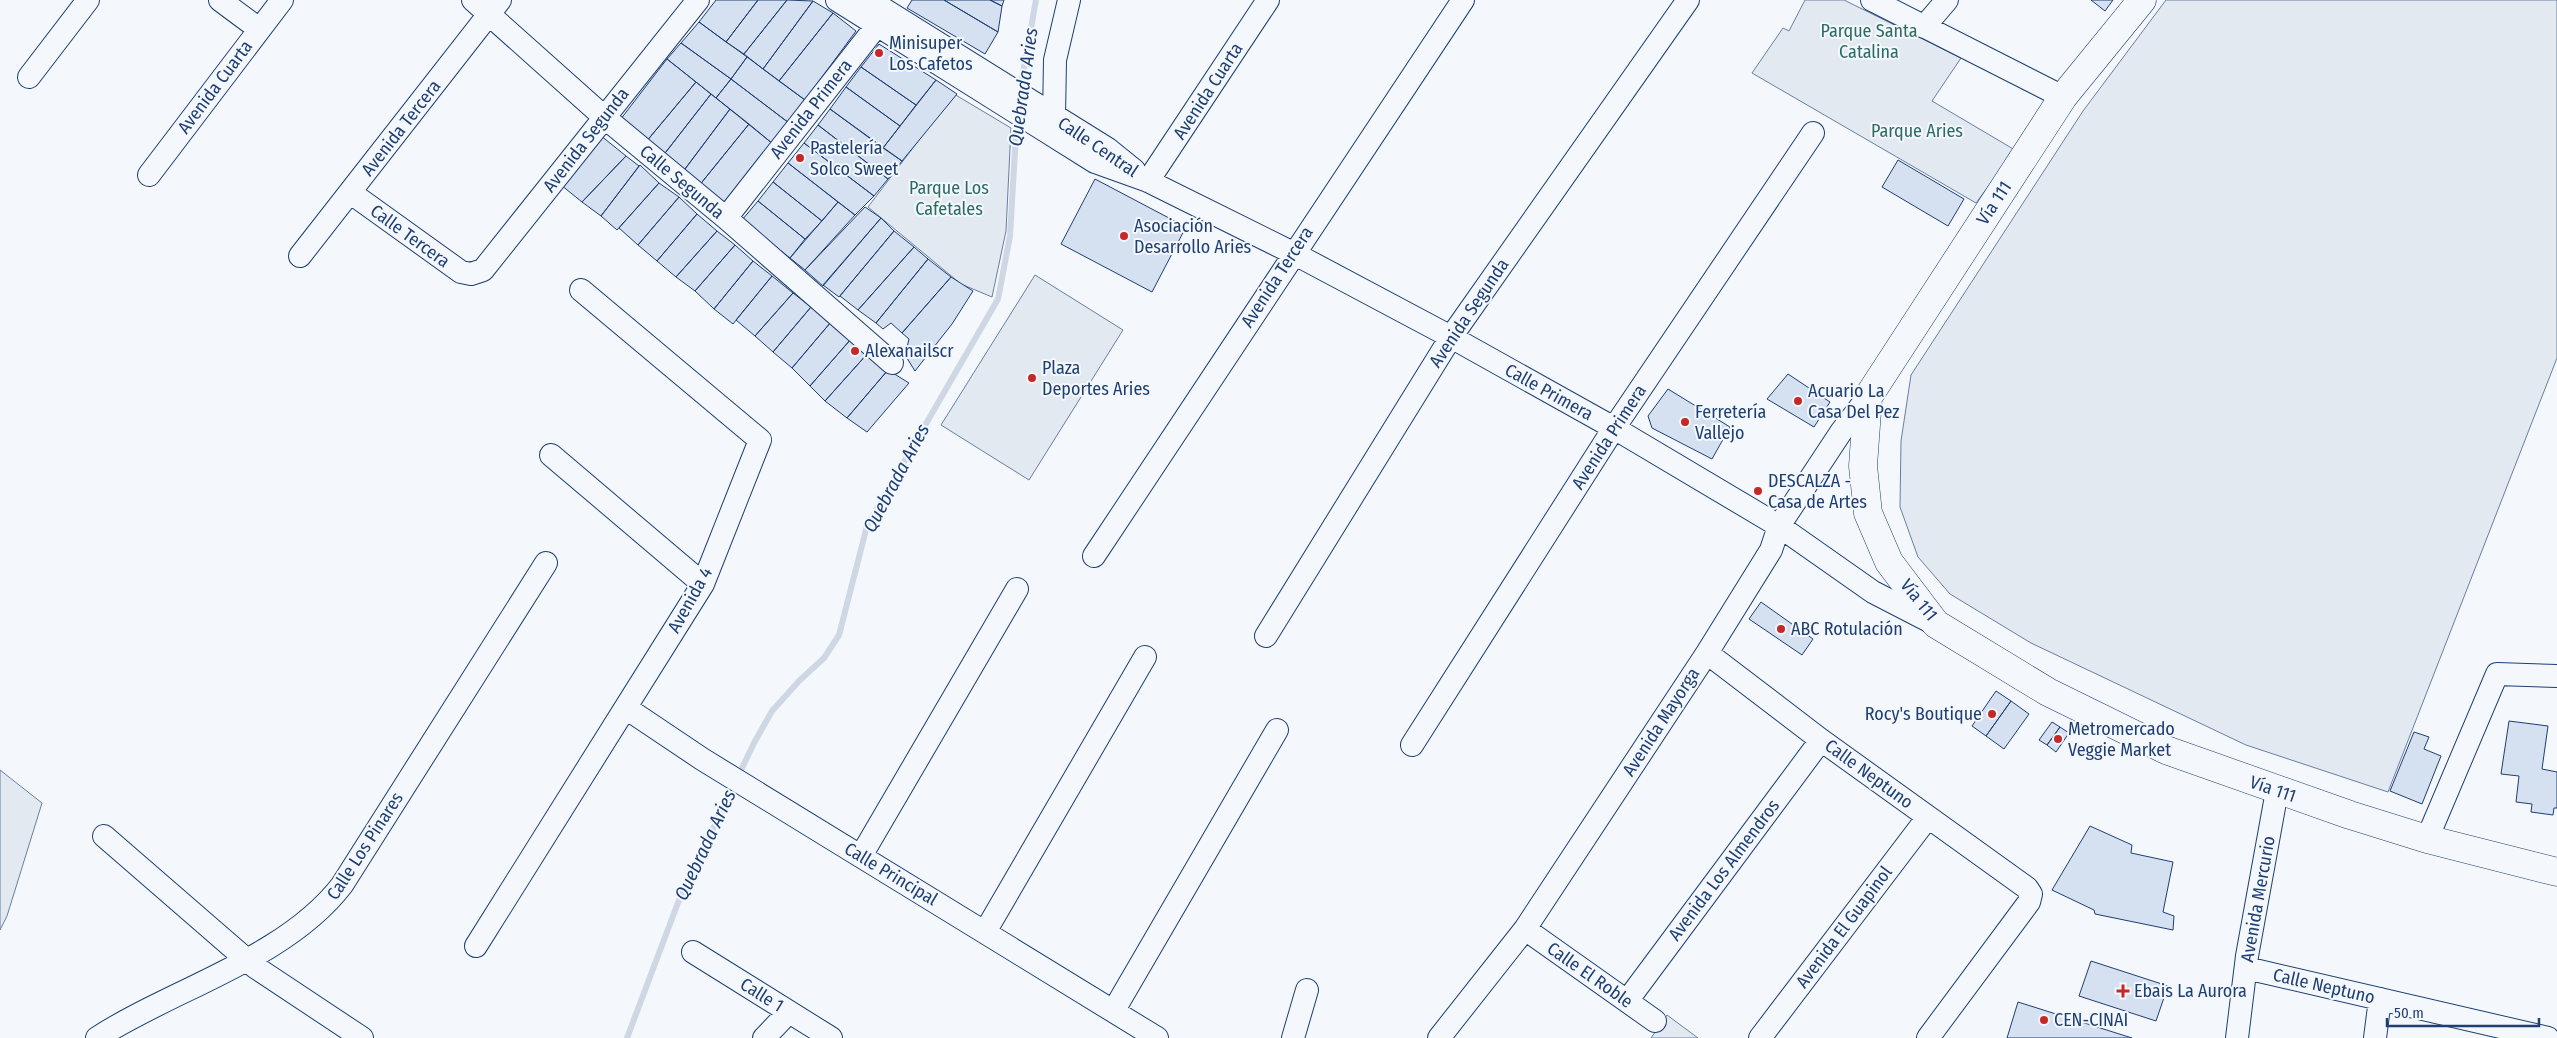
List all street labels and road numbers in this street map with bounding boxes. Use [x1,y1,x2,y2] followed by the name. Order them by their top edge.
[173,36,257,138] street label: Avenida Cuarta
[1169,38,1248,144] street label: Avenida Cuarta
[765,55,857,163] street label: Avenida Primera
[357,75,445,180] street label: Avenida Tercera
[538,83,634,197] street label: Avenida Segunda
[1054,112,1143,182] street label: Calle Central
[635,140,729,224] street label: Calle Segunda
[1972,177,2016,229] street label: Vía 111
[366,200,454,272] street label: Calle Tercera
[1236,222,1318,332] street label: Avenida Tercera
[1425,254,1514,372] street label: Avenida Segunda
[1501,359,1597,425] street label: Calle Primera
[1567,380,1651,493] street label: Avenida Primera
[663,563,717,637] street label: Avenida 4
[1896,575,1942,625] street label: Vía 111
[1618,664,1704,780] street label: Avenida Mayorga
[1821,735,1917,813] street label: Calle Neptuno
[2247,771,2299,807] street label: Vía 111
[322,788,408,904] street label: Calle Los Pinares
[1664,795,1784,945] street label: Avenida Los Almendros
[2236,834,2280,964] street label: Avenida Mercurio
[841,838,942,910] street label: Calle Principal
[1791,862,1897,992] street label: Avenida El Guapinol
[1543,937,1637,1013] street label: Calle El Roble
[2271,964,2377,1008] street label: Calle Neptuno
[736,973,788,1017] street label: Calle 1

